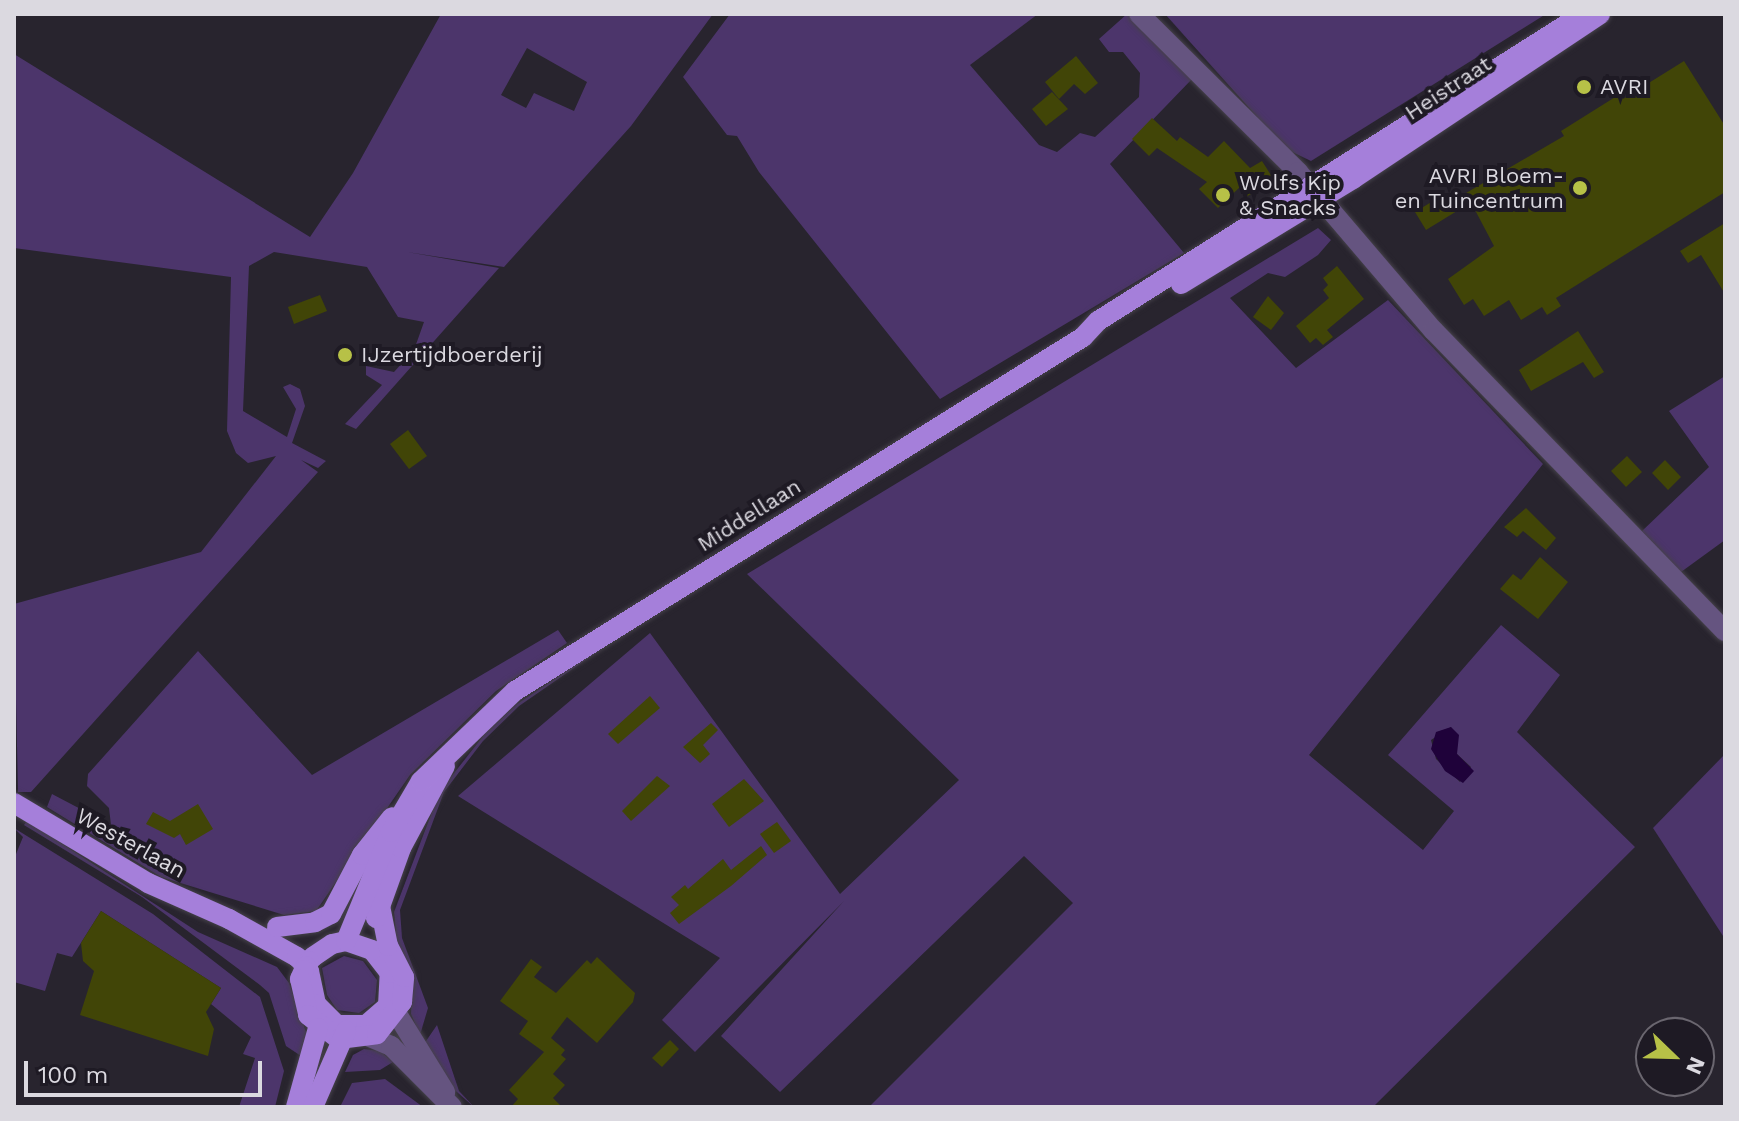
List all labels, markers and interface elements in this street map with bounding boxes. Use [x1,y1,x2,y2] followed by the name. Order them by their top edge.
[1400,50,1496,126] street label: Heistraat
[1600,74,1649,100] place label: AVRI
[1575,78,1593,96] marker: AVRI
[1394,162,1564,214] place label: AVRI Bloem- en Tuincentrum
[1239,169,1341,220] place label: Wolfs Kip & Snacks
[1571,179,1589,197] marker: AVRI Bloem- en Tuincentrum
[1214,186,1232,204] marker: Wolfs Kip & Snacks
[361,342,543,368] place label: IJzertijdboerderij
[336,346,354,364] marker: IJzertijdboerderij
[692,473,806,557] street label: Middellaan
[72,802,190,884] street label: Westerlaan
[1635,1017,1715,1097] north arrow
[28,1045,266,1095] scale bar
[1681,1053,1710,1078] text: N
[38,1061,108,1089] text: 100 m

